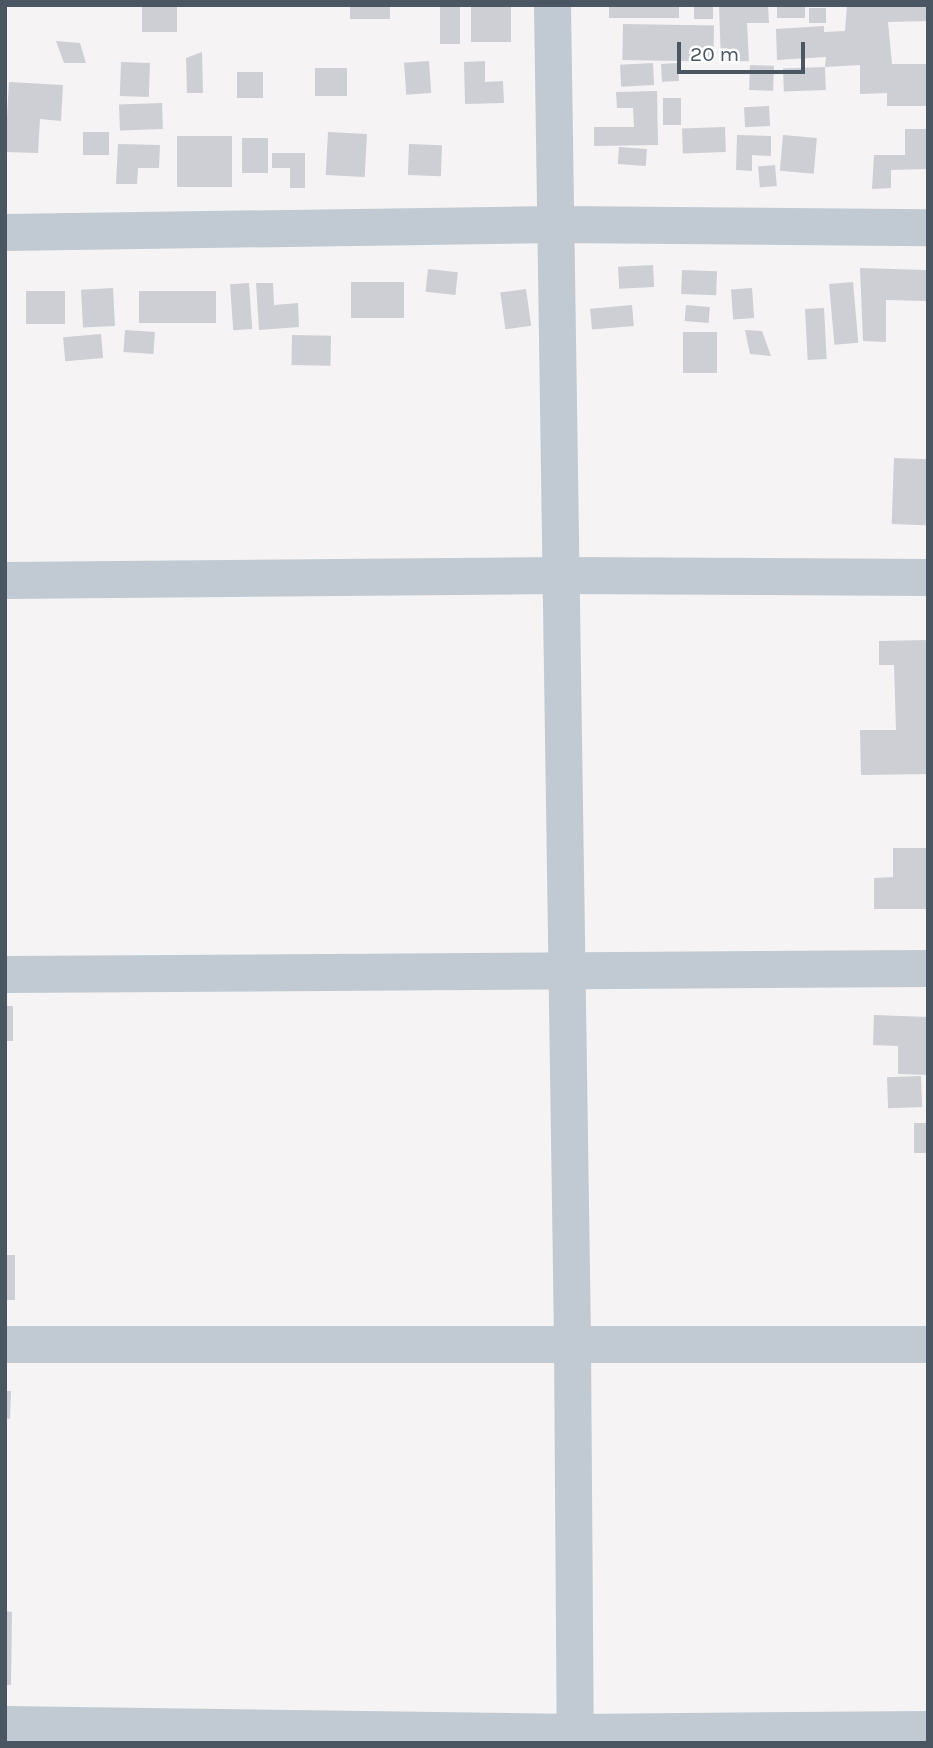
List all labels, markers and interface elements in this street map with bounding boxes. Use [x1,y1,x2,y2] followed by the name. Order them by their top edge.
[681,28,809,72] scale bar
[690,42,739,66] text: 20 m

